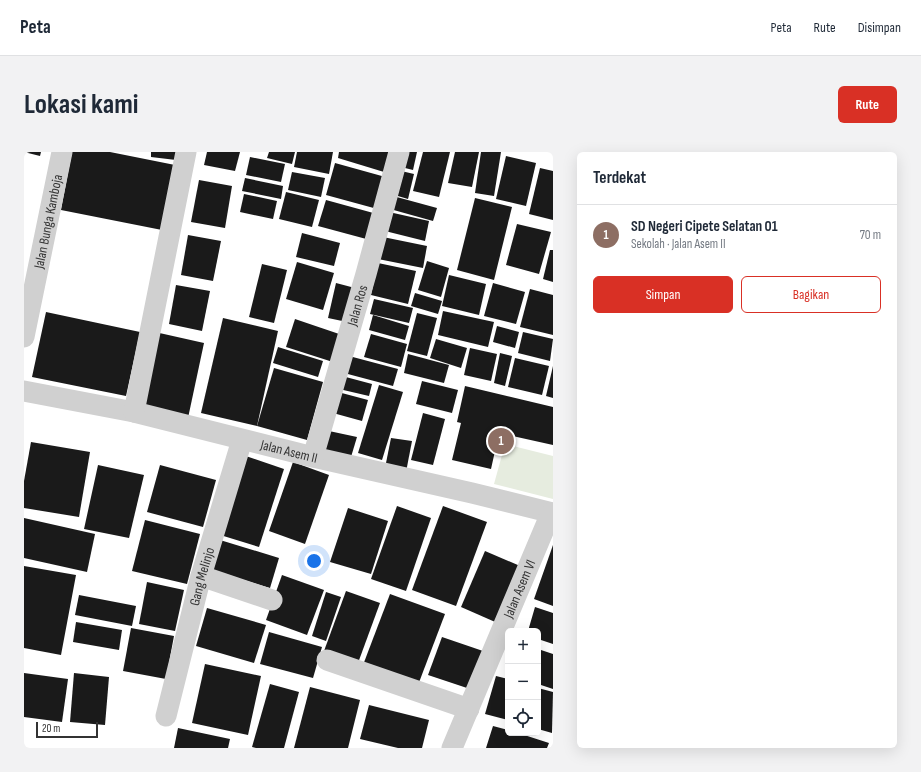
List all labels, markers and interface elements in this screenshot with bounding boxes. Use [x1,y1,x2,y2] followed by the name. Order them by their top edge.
[20,16,51,39] text: Peta
[771,19,792,36] text: Peta
[814,19,836,36] text: Rute
[858,19,901,36] text: Disimpan
[838,86,897,123] button: Rute
[24,88,138,121] text: Lokasi kami
[593,168,646,188] text: Terdekat
[30,173,66,271] street label: Jalan Bunga Kamboja
[631,217,778,236] text: SD Negeri Cipete Selatan 01
[603,227,609,243] text: 1
[860,227,881,243] text: 70 m
[631,236,726,252] text: Sekolah · Jalan Asem II
[593,276,733,313] button: Simpan
[741,276,881,313] button: Bagikan
[343,283,371,329] street label: Jalan Ros
[488,426,514,456] pin: 1
[258,435,319,466] street label: Jalan Asem II
[185,545,218,607] street label: Gang Melinjo
[304,551,324,571] your location
[499,557,539,621] street label: Jalan Asem VI
[505,628,541,736] map controls
[505,628,541,664] button: +
[505,664,541,700] button: −
[505,700,541,736] button: locate
[36,720,98,739] scale bar
[42,722,60,735] text: 20 m

